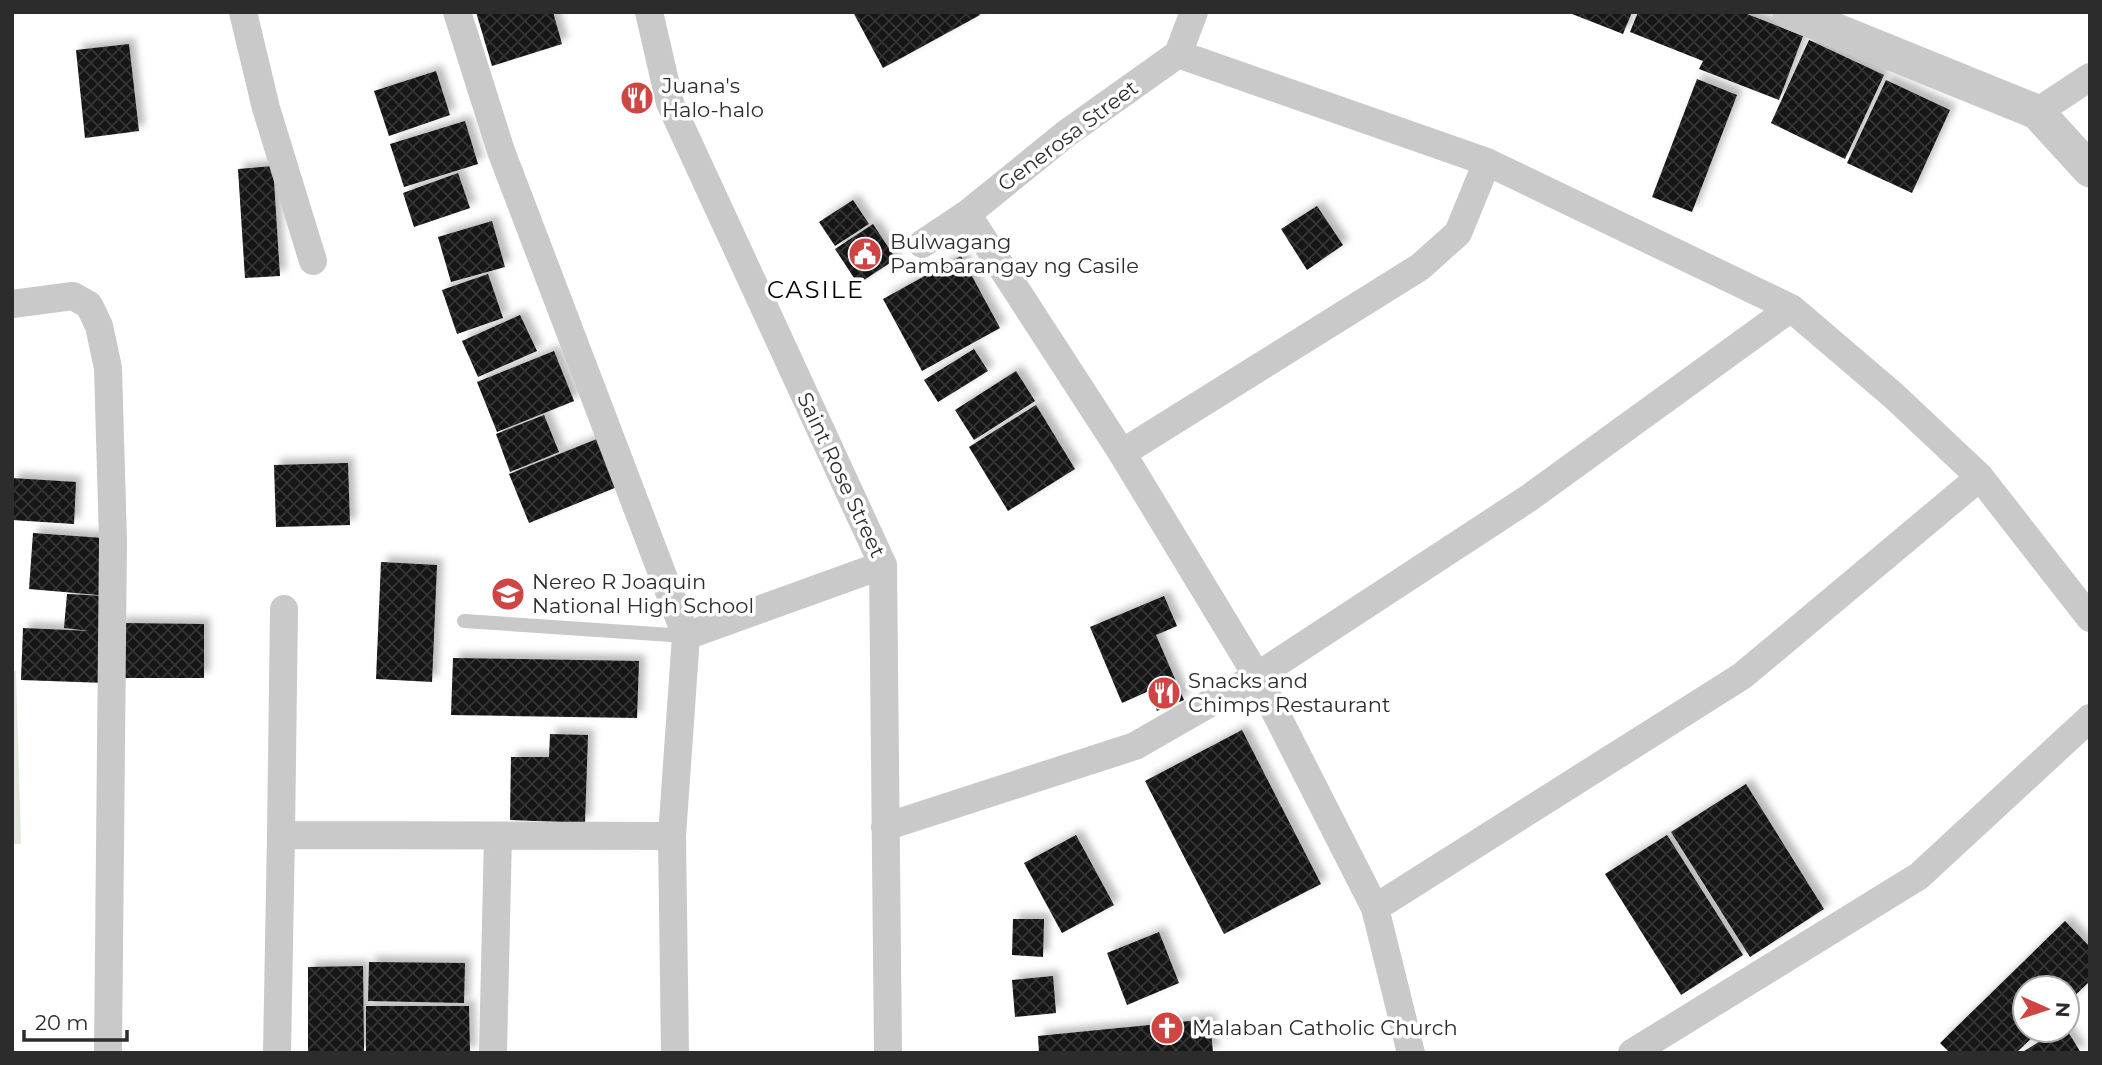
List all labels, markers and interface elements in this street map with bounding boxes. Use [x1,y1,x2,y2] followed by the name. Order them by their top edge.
[661,73,764,122] place label: Juana's Halo-halo
[993,75,1143,196] street label: Generosa Street
[618,79,656,117] restaurant icon: Juana's Halo-halo
[890,229,1139,278] place label: Bulwagang Pambarangay ng Casile
[846,235,884,273] public building icon: Bulwagang Pambarangay ng Casile
[767,275,865,304] district label: CASILE
[792,388,891,561] street label: Saint Rose Street
[532,569,754,618] place label: Nereo R Joaquin National High School
[489,575,527,613] school or university icon: Nereo R Joaquin National High School
[1188,668,1390,717] place label: Snacks and Chimps Restaurant
[1145,674,1183,712] restaurant icon: Snacks and Chimps Restaurant
[2011,974,2081,1044] north arrow
[24,998,128,1042] scale bar
[2051,1002,2074,1018] text: N
[1148,1009,1186,1047] church icon: Malaban Catholic Church
[35,1010,89,1035] text: 20 m
[1192,1015,1458,1040] place label: Malaban Catholic Church

